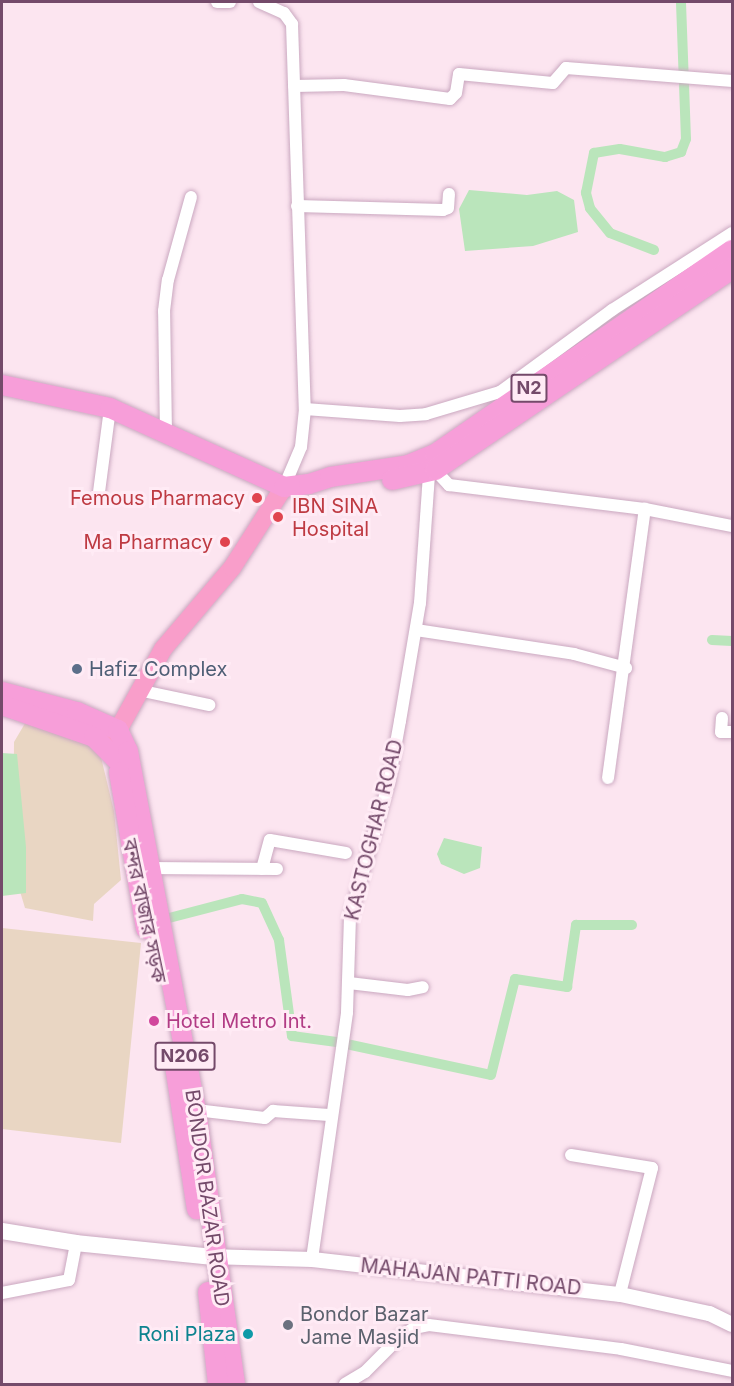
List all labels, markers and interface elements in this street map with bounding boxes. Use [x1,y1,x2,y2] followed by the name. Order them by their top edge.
[510,373,548,403] road number: N2
[70,486,245,510] place label: Femous Pharmacy
[250,491,264,505] marker: Femous Pharmacy
[292,494,378,541] place label: IBN SINA Hospital
[269,508,287,526] marker: IBN SINA Hospital
[83,530,213,554] place label: Ma Pharmacy
[218,535,232,549] marker: Ma Pharmacy
[89,657,227,681] place label: Hafiz Complex
[70,662,84,676] marker: Hafiz Complex
[340,737,408,923] street label: KASTOGHAR ROAD
[117,837,171,985] street label: বন্দর বাজার সড়ক
[166,1009,312,1033] place label: Hotel Metro Int.
[147,1014,161,1028] marker: Hotel Metro Int.
[154,1041,216,1071] road number: N206
[180,1088,234,1308] street label: BONDOR BAZAR ROAD
[359,1253,583,1301] street label: MAHAJAN PATTI ROAD
[300,1302,428,1349] place label: Bondor Bazar Jame Masjid
[281,1318,295,1332] marker: Bondor Bazar Jame Masjid
[138,1322,236,1346] place label: Roni Plaza
[241,1327,255,1341] marker: Roni Plaza

